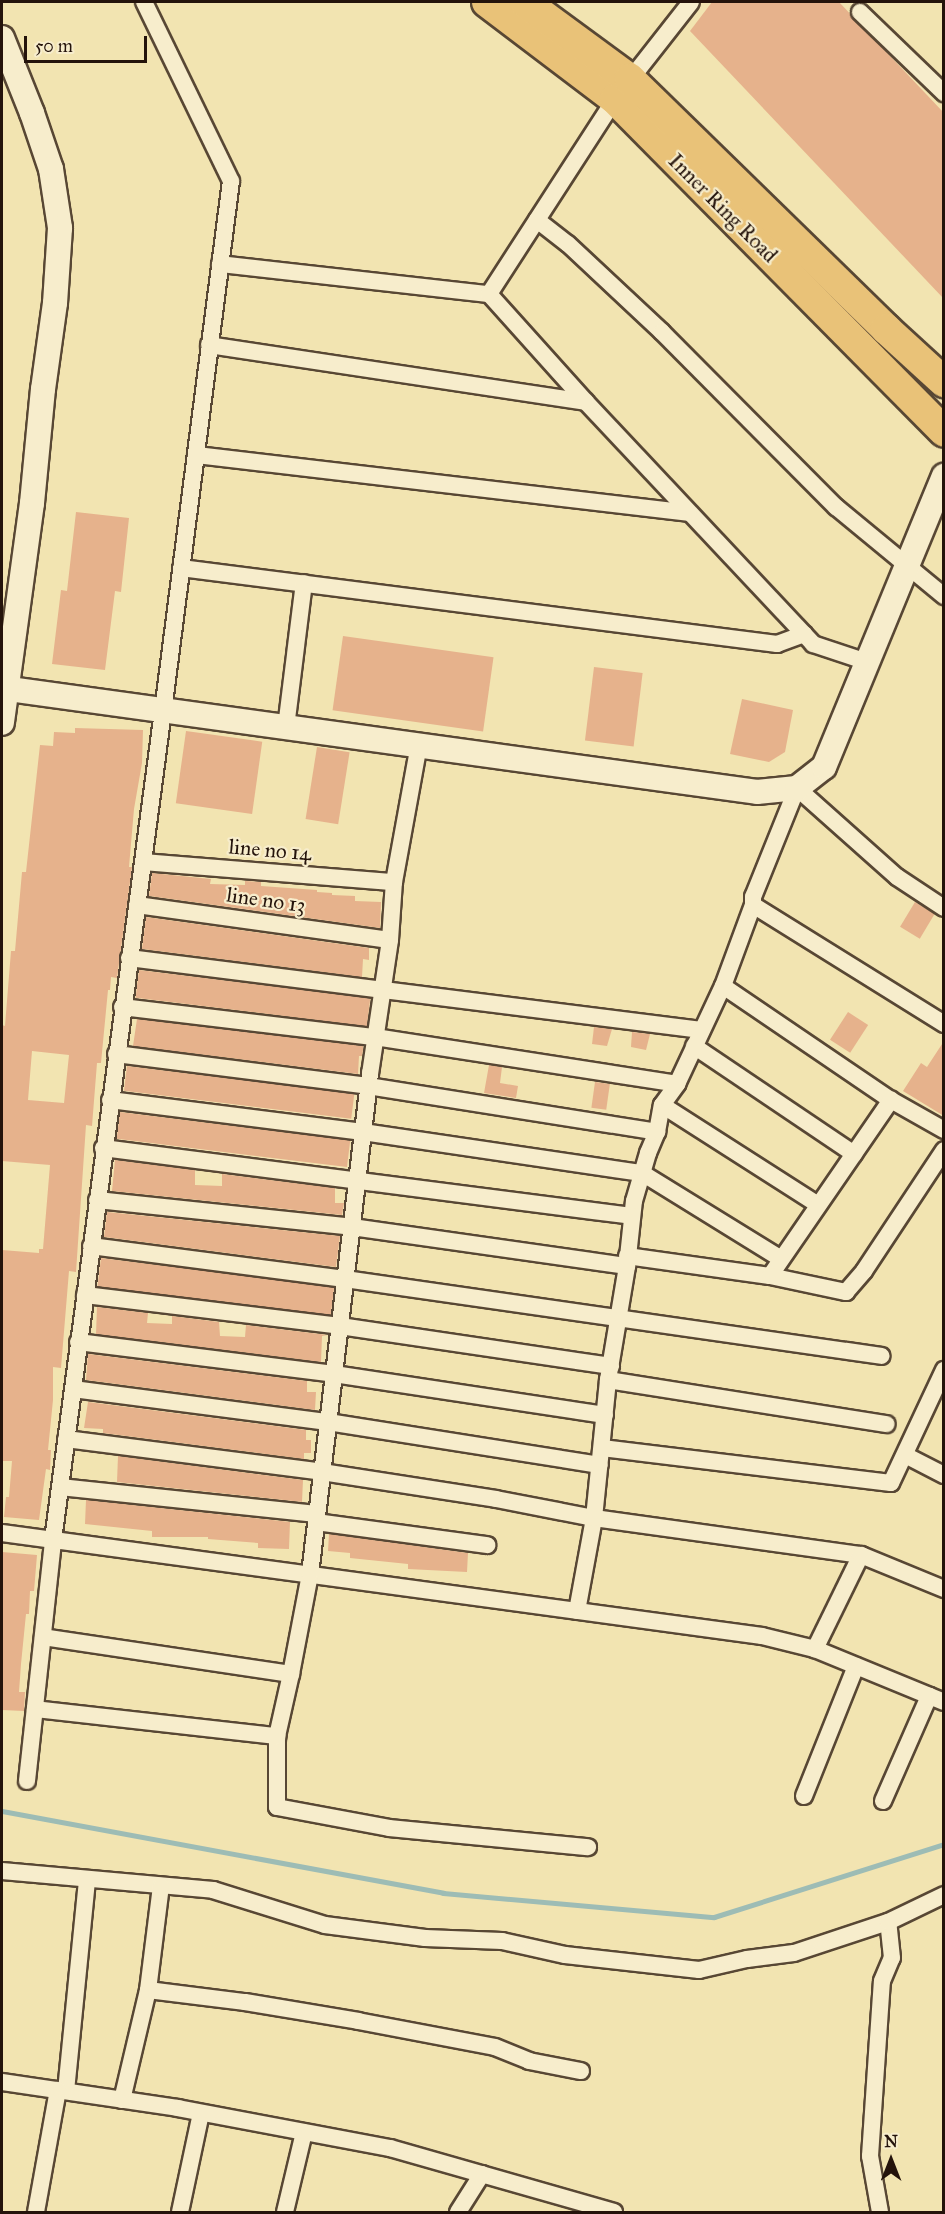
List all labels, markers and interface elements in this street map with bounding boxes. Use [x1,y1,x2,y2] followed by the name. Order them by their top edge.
[27,24,150,62] scale bar
[35,35,73,57] text: 50 m
[663,148,783,268] street label: Inner Ring Road
[228,834,312,866] street label: line no 14
[225,882,307,918] street label: line no 13
[861,2130,921,2190] north arrow
[884,2132,898,2151] text: N

